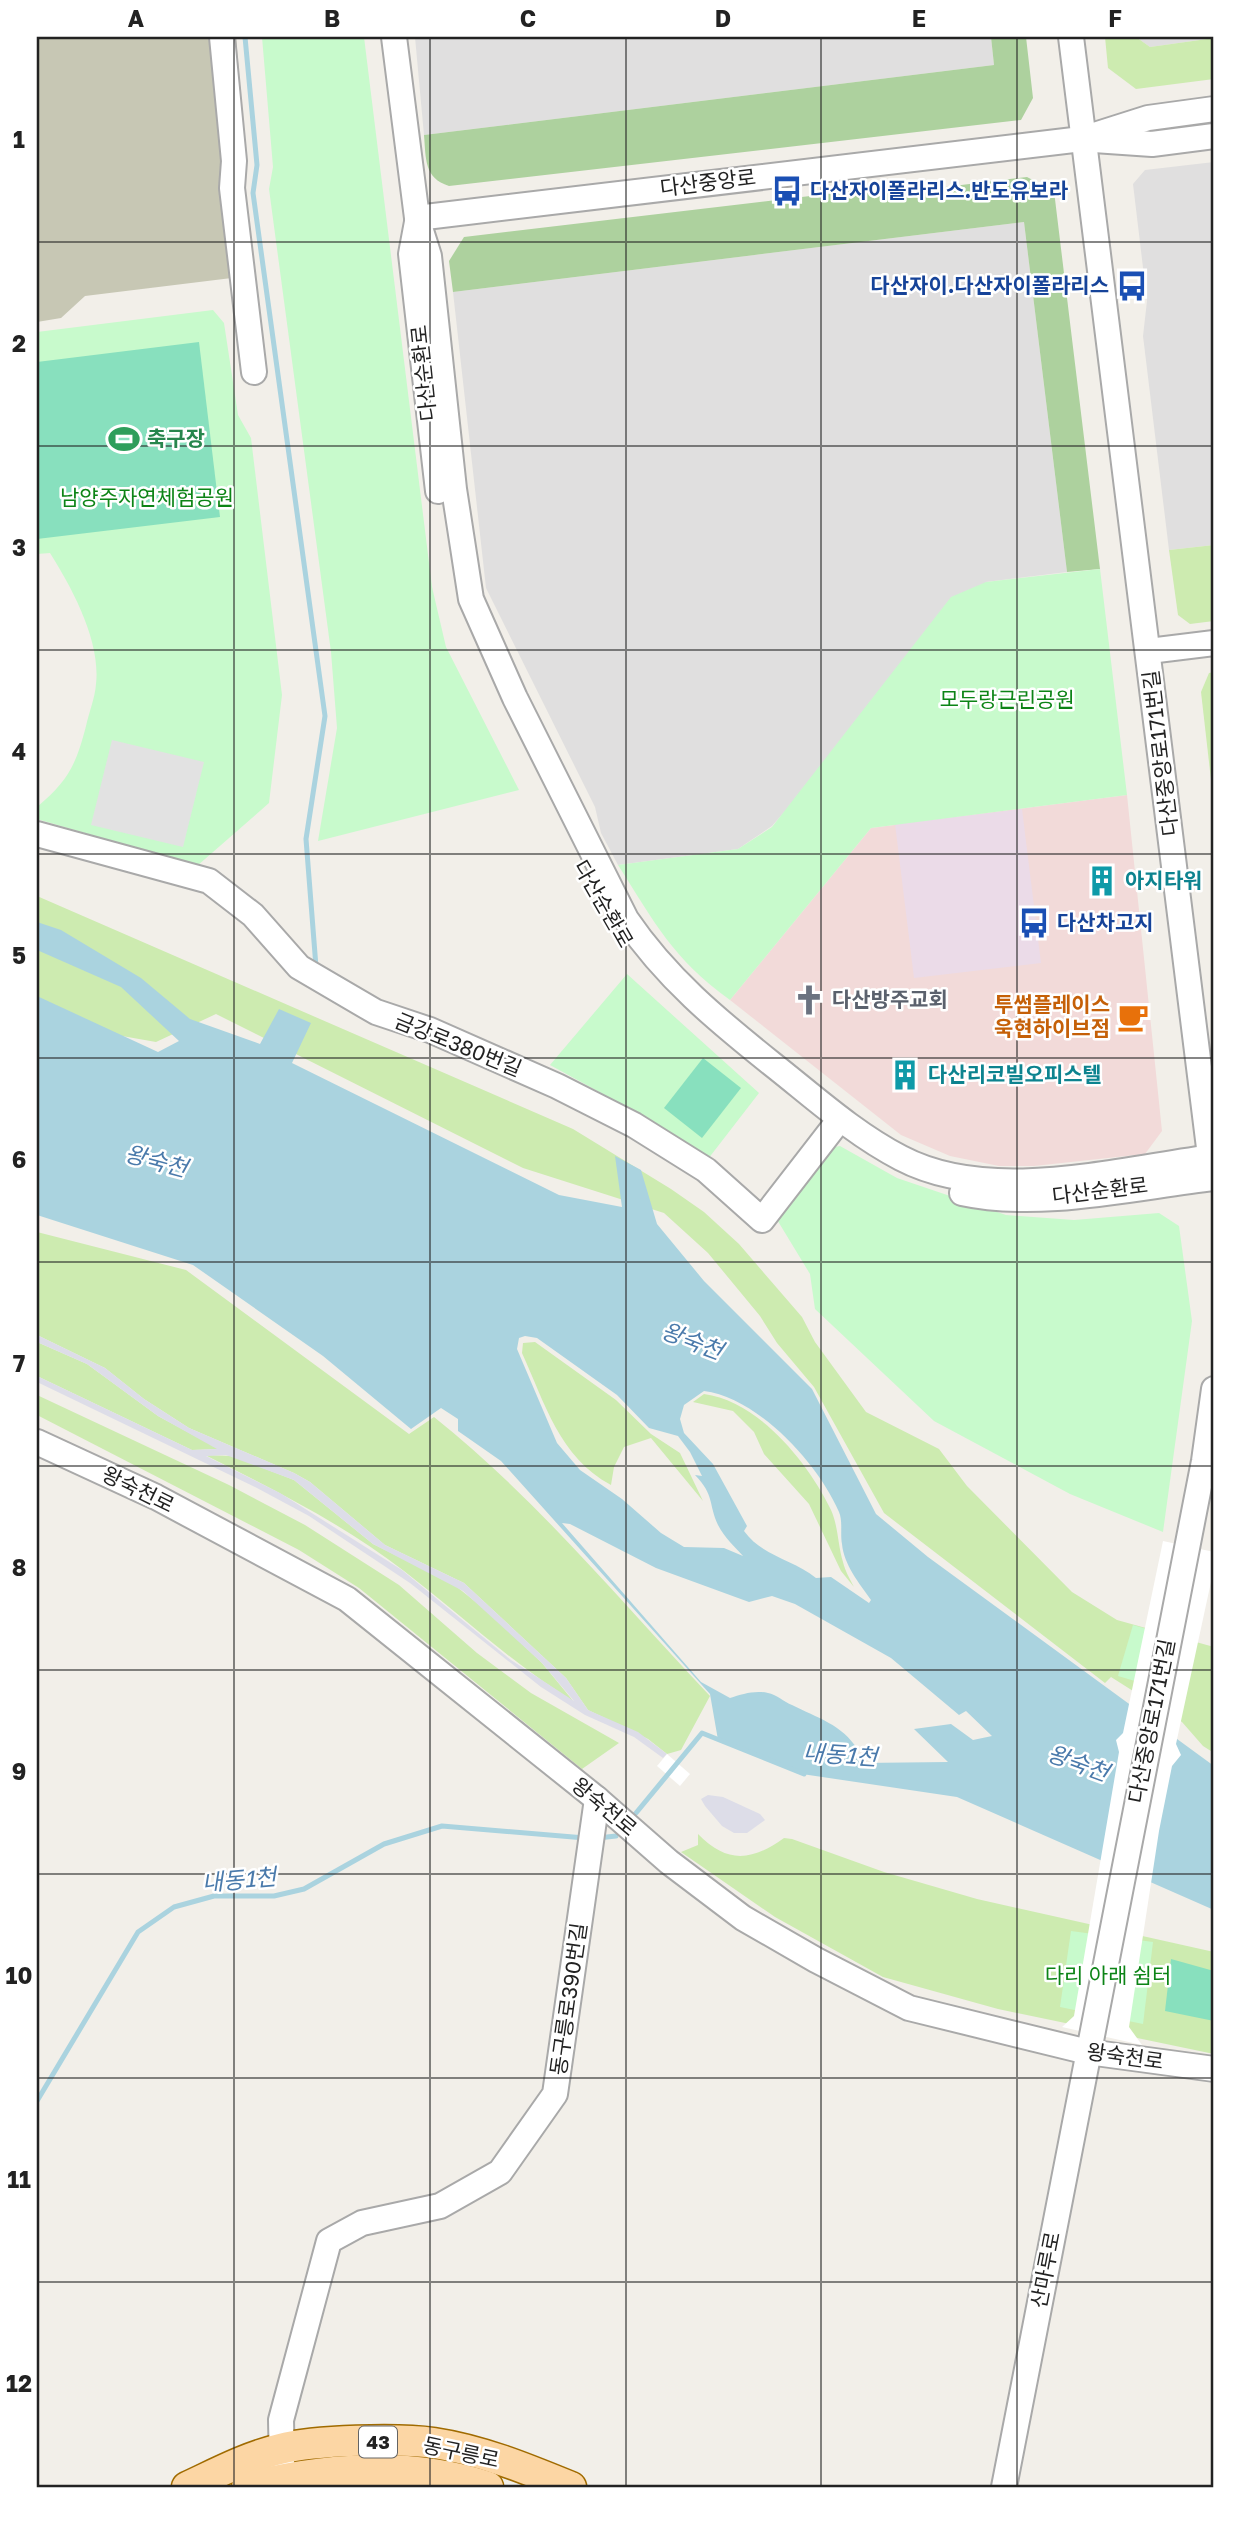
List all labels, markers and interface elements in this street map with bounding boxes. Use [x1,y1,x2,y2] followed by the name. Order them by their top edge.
[128,4,145,32] text: A
[324,4,340,32] text: B
[520,4,536,32] text: C
[715,4,731,32] text: D
[912,4,926,32] text: E
[1108,4,1122,32] text: F
[13,125,25,153] text: 1
[658,163,757,201] street label: 다산중앙로
[770,174,804,208] bus stop icon: 다산자이폴라리스.반도유보라
[810,177,1069,203] place label: 다산자이폴라리스.반도유보라
[1115,269,1149,303] bus stop icon: 다산자이.다산자이폴라리스
[870,272,1109,298] place label: 다산자이.다산자이폴라리스
[405,324,441,423] street label: 다산순환로
[12,329,26,357] text: 2
[107,422,141,456] sports icon: 축구장
[147,425,205,451] place label: 축구장
[60,484,234,510] park label: 남양주자연체험공원
[12,533,26,561] text: 3
[1137,669,1183,837] street label: 다산중앙로171번길
[939,686,1075,712] park label: 모두랑근린공원
[12,737,26,765] text: 4
[568,855,639,952] street label: 다산순환로
[1085,864,1119,898] building icon: 아지타워
[1125,867,1202,893] place label: 아지타워
[1017,906,1051,940] bus stop icon: 다산차고지
[1057,909,1154,935] place label: 다산차고지
[12,941,26,969] text: 5
[792,983,826,1017] church icon: 다산방주교회
[832,986,948,1012] place label: 다산방주교회
[994,991,1110,1041] place label: 투썸플레이스 욱현하이브점
[1116,1000,1150,1034] cafe icon: 투썸플레이스 욱현하이브점
[391,1007,526,1081] street label: 금강로380번길
[888,1058,922,1092] building icon: 다산리코빌오피스텔
[928,1061,1102,1087] place label: 다산리코빌오피스텔
[122,1138,193,1183] water label: 왕숙천
[12,1145,26,1173] text: 6
[1050,1171,1149,1209] street label: 다산순환로
[658,1316,730,1366] water label: 왕숙천
[13,1349,25,1377] text: 7
[98,1460,179,1518] street label: 왕숙천로
[12,1553,26,1581] text: 8
[1122,1636,1180,1805] street label: 다산중앙로171번길
[802,1737,881,1771] water label: 내동1천
[1044,1738,1116,1787] water label: 왕숙천
[12,1757,26,1785] text: 9
[567,1771,643,1841] street label: 왕숙천로
[201,1862,280,1896] water label: 내동1천
[544,1921,592,2077] street label: 동구릉로390번길
[6,1961,32,1989] text: 10
[1045,1962,1171,1988] park label: 다리 아래 쉼터
[1085,2038,1165,2074] street label: 왕숙천로
[7,2165,31,2193] text: 11
[1025,2229,1065,2310] street label: 산마루로
[6,2369,32,2397] text: 12
[359,2426,397,2458] road number: 43
[421,2431,502,2473] street label: 동구릉로

